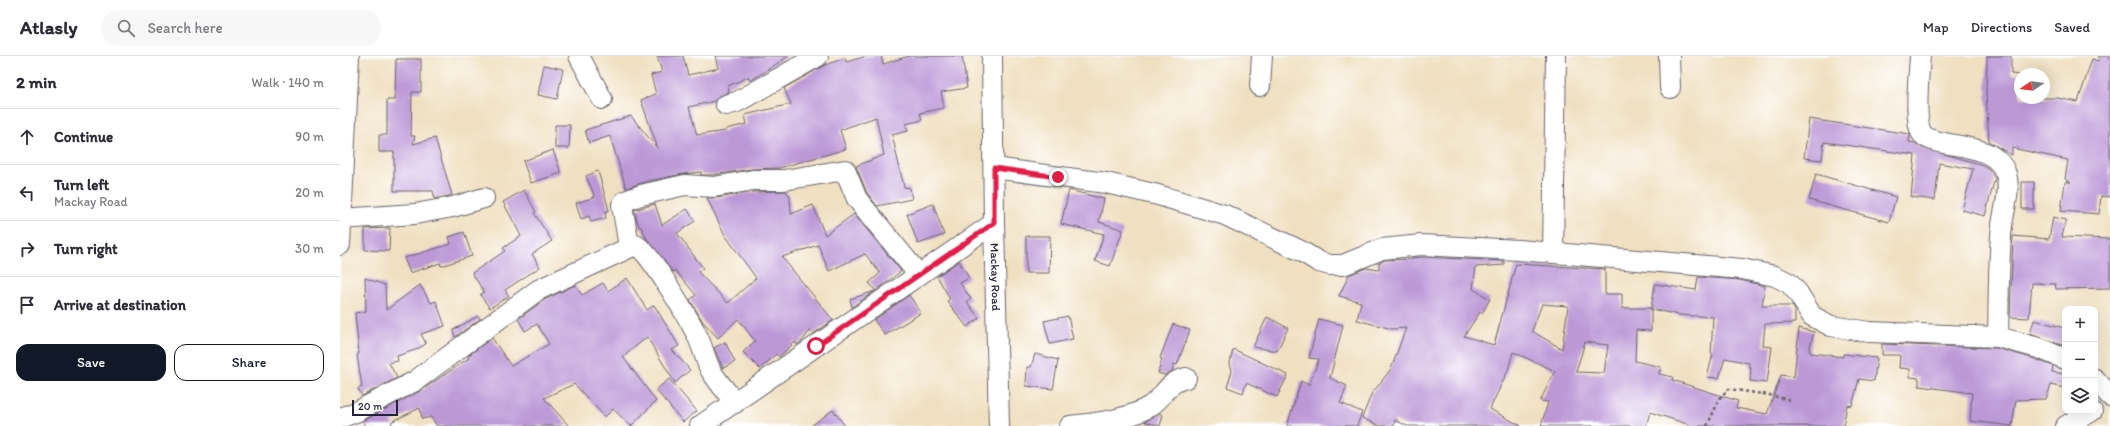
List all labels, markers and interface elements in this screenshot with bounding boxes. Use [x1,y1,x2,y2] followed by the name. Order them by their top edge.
[101,10,381,46] search box
[20,16,77,39] text: Atlasly
[115,17,137,39] icon: search
[147,19,223,37] text: Search here
[1923,19,1949,36] text: Map
[1971,19,2032,36] text: Directions
[2054,19,2090,36] text: Saved
[2014,68,2050,104] north arrow
[16,72,56,92] text: 2 min
[252,75,324,90] text: Walk · 140 m
[16,126,38,148] icon: ahead
[54,128,113,146] text: Continue
[295,129,324,144] text: 90 m
[1049,168,1067,186] route end
[54,176,109,194] text: Turn left
[16,182,38,204] icon: left
[295,185,324,200] text: 20 m
[54,194,128,209] text: Mackay Road
[16,238,38,260] icon: right
[54,240,118,258] text: Turn right
[295,241,324,256] text: 30 m
[987,243,1003,312] street label: Mackay Road
[16,294,38,316] icon: arrive
[54,296,186,314] text: Arrive at destination
[2062,306,2098,414] map controls
[2062,306,2098,342] button: +
[807,337,825,355] route start
[2062,342,2098,378] button: −
[16,344,166,381] button: Save
[174,344,324,381] button: Share
[2062,378,2098,414] button: layers
[352,398,398,417] scale bar
[358,400,382,413] text: 20 m

